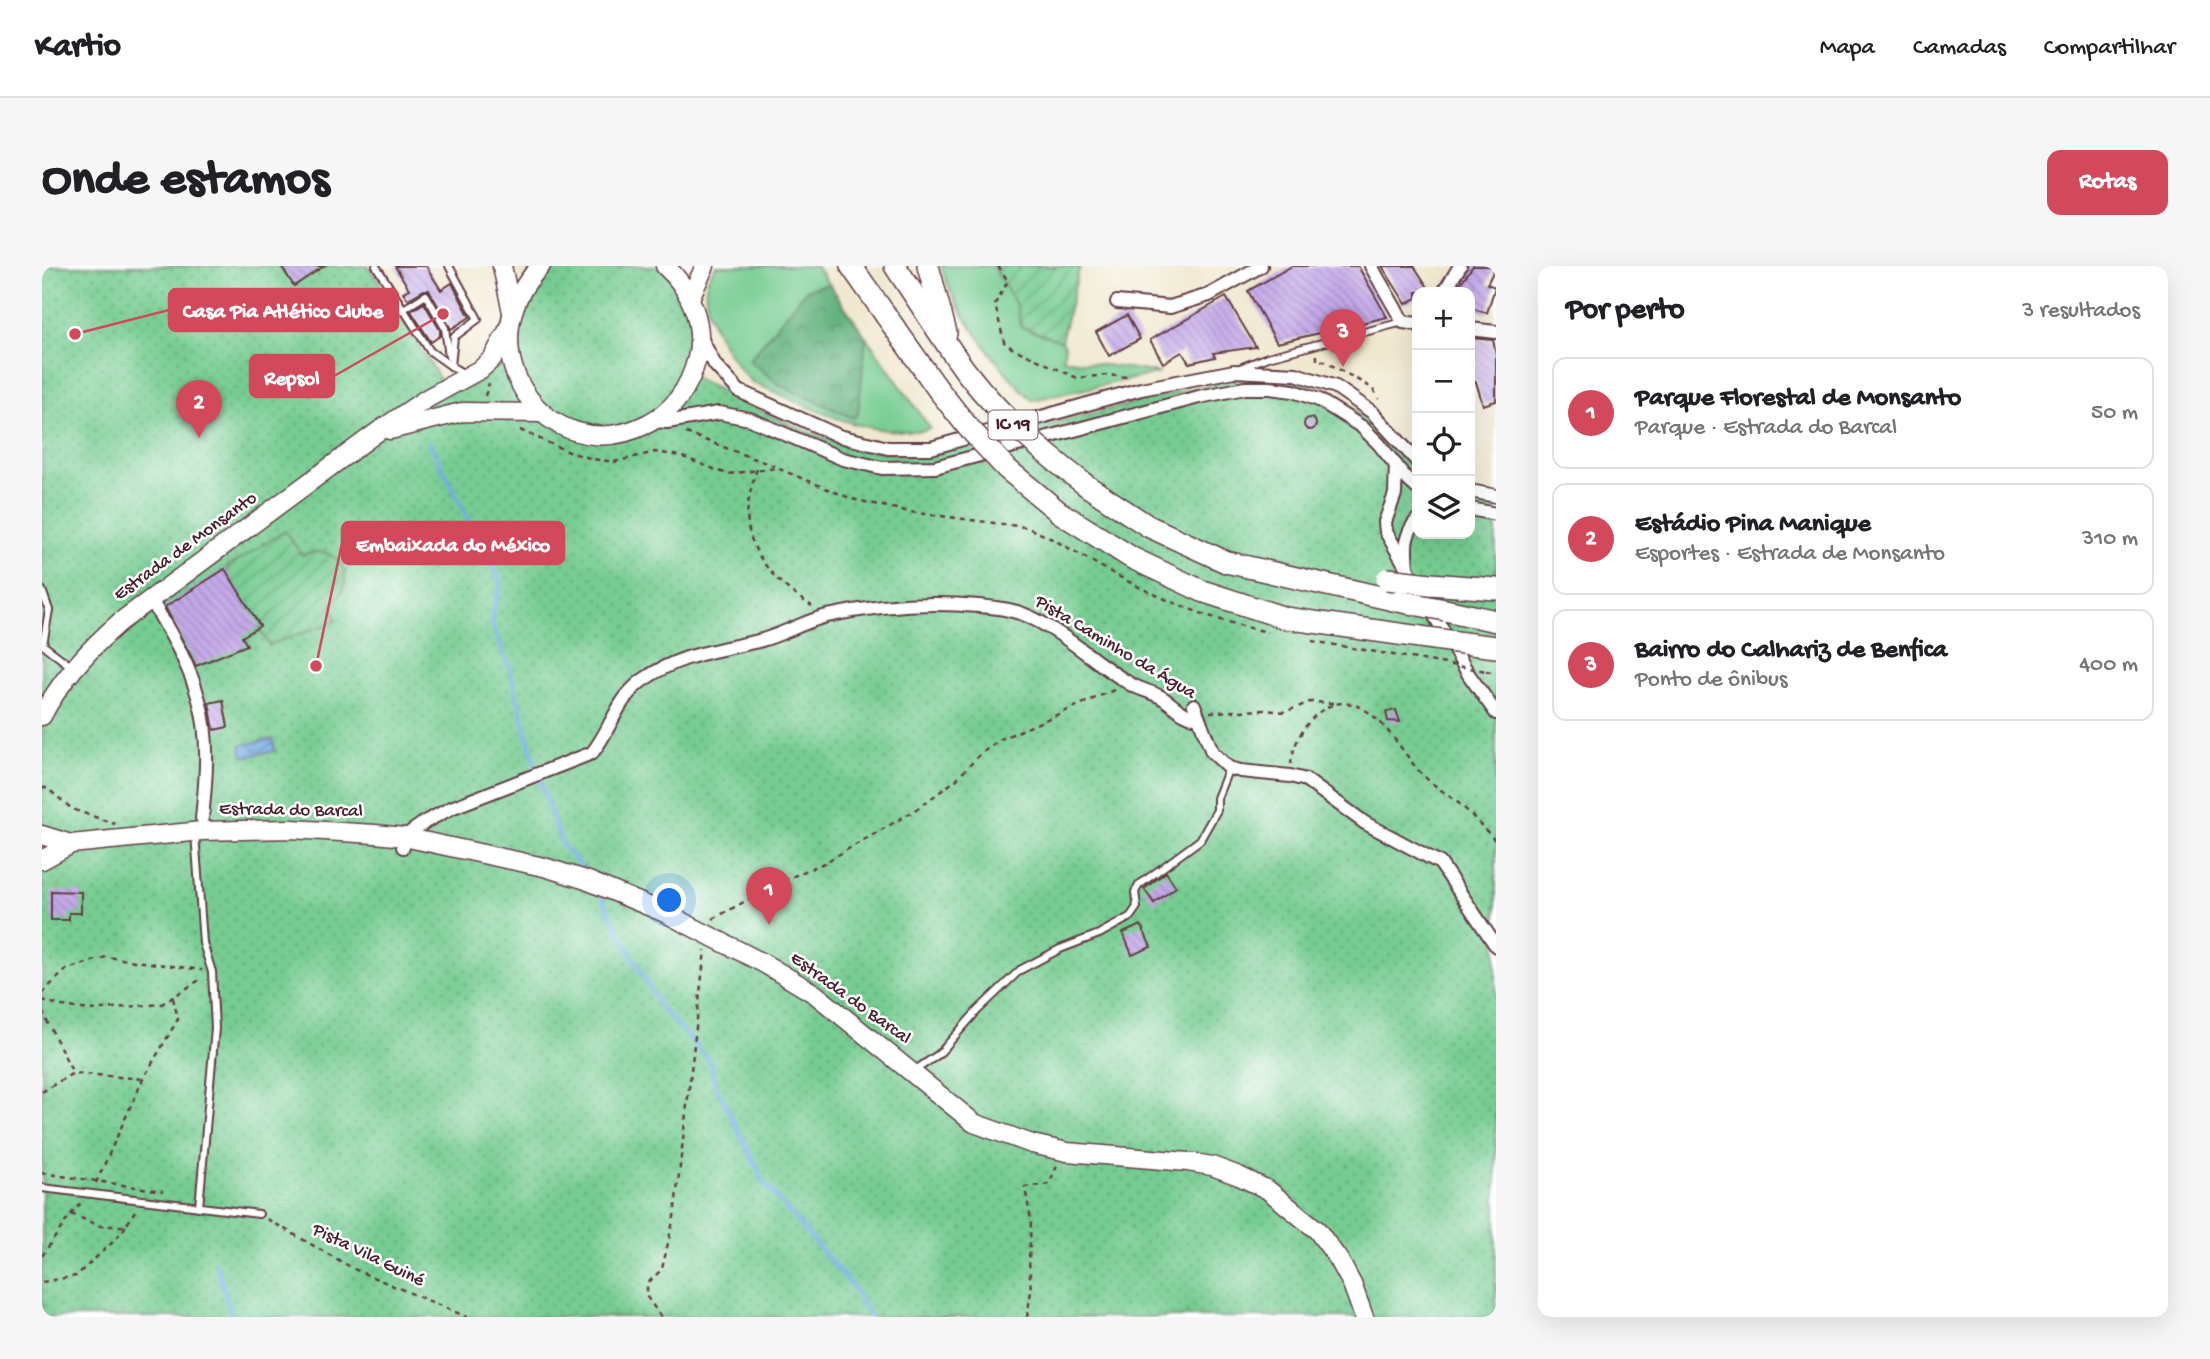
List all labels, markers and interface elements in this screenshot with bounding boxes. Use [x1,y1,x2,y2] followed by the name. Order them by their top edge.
[35,29,121,67] text: Kartio
[1820,34,1875,63] text: Mapa
[1913,34,2006,63] text: Camadas
[2044,34,2175,63] text: Compartilhar
[2047,150,2168,215] button: Rotas
[42,153,329,211] text: Onde estamos
[1412,287,1475,539] map controls
[1412,287,1475,350] button: +
[169,289,398,331] callout: Casa Pia Atlético Clube
[1566,294,1685,329] text: Por perto
[2022,298,2140,325] text: 3 resultados
[182,301,384,326] text: Casa Pia Atlético Clube
[1320,309,1366,367] pin: 3
[1412,350,1475,413] button: −
[250,355,334,397] callout: Repsol
[263,368,320,393] text: Repsol
[176,380,222,438] pin: 2
[1635,384,1961,415] text: Parque Florestal de Monsanto
[1586,400,1596,427] text: 1
[2091,400,2138,427] text: 50 m
[988,410,1038,440] road number: IC 19
[1412,413,1475,476] button: locate
[1635,415,1897,442] text: Parque · Estrada do Barcal
[1412,476,1475,539] button: layers
[110,487,262,607] street label: Estrada de Monsanto
[1635,510,1871,541] text: Estádio Pina Manique
[342,522,564,564] callout: Embaixada do México
[1585,526,1597,553] text: 2
[2082,526,2138,553] text: 310 m
[356,535,550,560] text: Embaixada do México
[1635,541,1945,568] text: Esportes · Estrada de Monsanto
[1029,590,1201,706] street label: Pista Caminho da Água
[1635,636,1947,667] text: Bairro do Calhariz de Benfica
[1585,652,1597,679] text: 3
[2079,652,2138,679] text: 400 m
[1635,667,1787,694] text: Ponto de ônibus
[219,798,363,824] street label: Estrada do Barcal
[746,867,792,925] pin: 1
[652,883,686,917] your location
[785,947,915,1051] street label: Estrada do Barcal
[307,1218,428,1293] street label: Pista Vila Guiné

